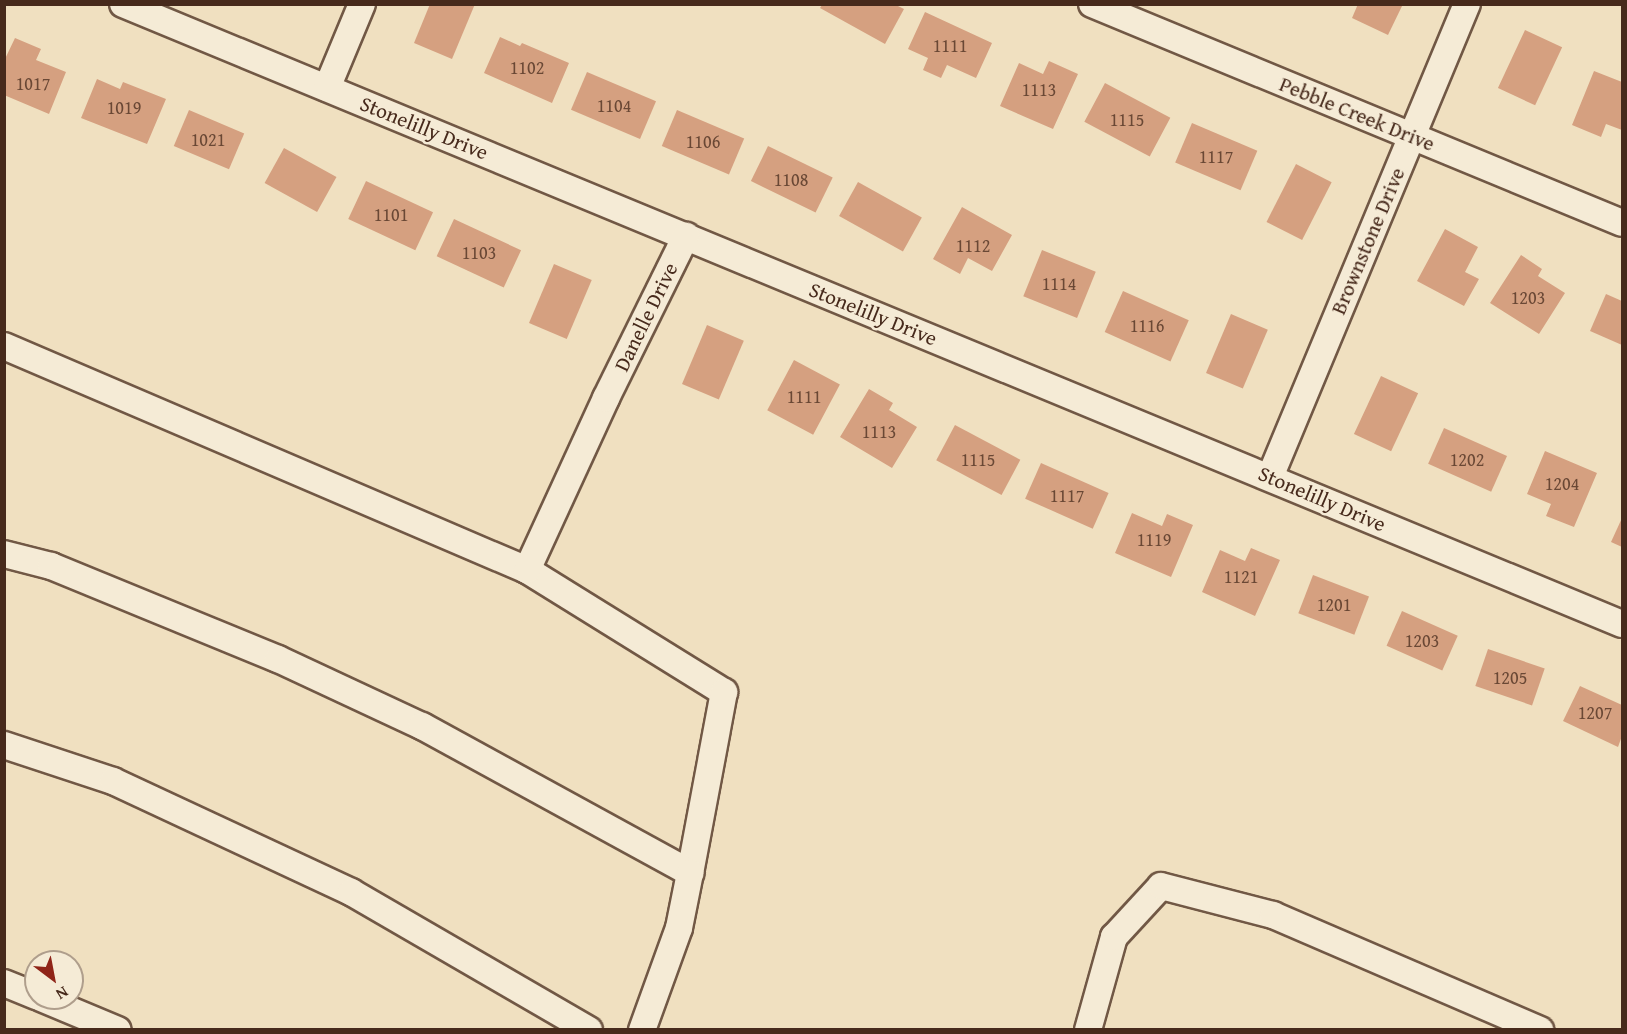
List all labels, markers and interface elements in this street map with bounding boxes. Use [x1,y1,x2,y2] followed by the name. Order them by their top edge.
[933,35,967,57] house number: 1111
[510,57,544,79] house number: 1102
[1276,71,1438,157] street label: Pebble Creek Drive
[16,73,50,95] house number: 1017
[1022,79,1056,101] house number: 1113
[356,91,492,165] street label: Stonelilly Drive
[597,95,631,117] house number: 1104
[107,97,141,119] house number: 1019
[1110,109,1144,131] house number: 1115
[191,129,225,151] house number: 1021
[686,131,720,153] house number: 1106
[1199,146,1233,168] house number: 1117
[1326,164,1410,318] street label: Brownstone Drive
[774,169,808,191] house number: 1108
[374,204,408,226] house number: 1101
[956,235,990,257] house number: 1112
[462,242,496,264] house number: 1103
[609,259,683,375] street label: Danelle Drive
[1042,273,1076,295] house number: 1114
[805,277,941,351] street label: Stonelilly Drive
[1511,287,1545,309] house number: 1203
[1130,315,1164,337] house number: 1116
[787,386,821,408] house number: 1111
[862,421,896,443] house number: 1113
[961,449,995,471] house number: 1115
[1450,449,1484,471] house number: 1202
[1255,461,1389,537] street label: Stonelilly Drive
[1545,473,1579,495] house number: 1204
[1050,485,1084,507] house number: 1117
[1137,529,1171,551] house number: 1119
[1224,566,1258,588] house number: 1121
[1317,594,1351,616] house number: 1201
[1405,630,1439,652] house number: 1203
[1493,667,1527,689] house number: 1205
[1578,702,1612,724] house number: 1207
[24,950,84,1010] north arrow
[52,981,73,1007] text: N

